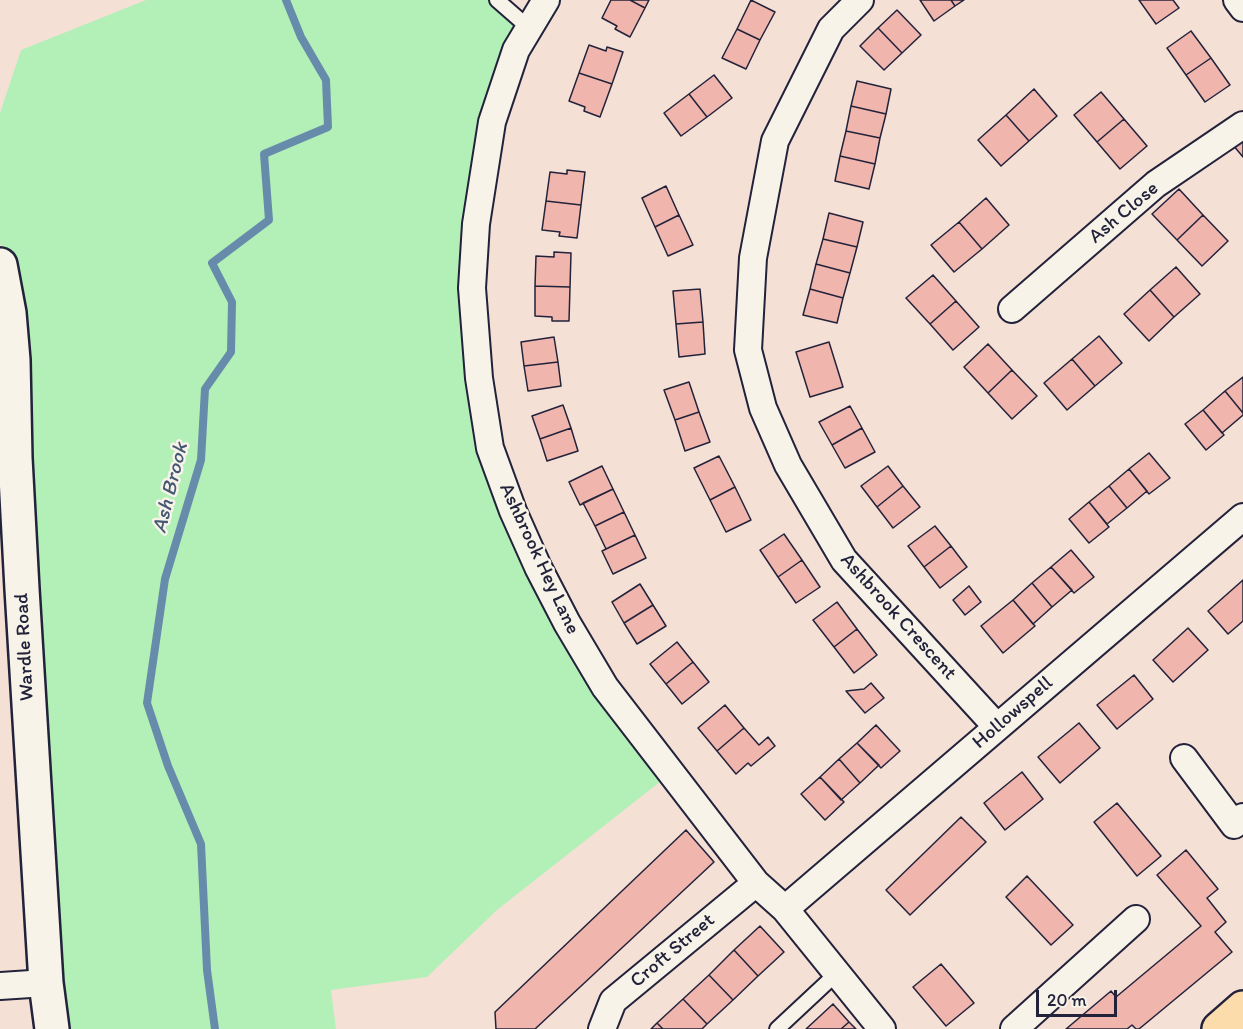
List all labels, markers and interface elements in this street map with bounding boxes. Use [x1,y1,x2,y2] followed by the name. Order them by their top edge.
[1084,177,1164,249] street label: Ash Close
[148,440,194,536] water label: Ash Brook
[493,480,585,638] street label: Ashbrook Hey Lane
[835,549,961,685] street label: Ashbrook Crescent
[10,592,40,702] street label: Wardle Road
[968,672,1058,754] street label: Hollowspell
[626,909,720,993] street label: Croft Street
[1039,978,1120,1016] scale bar
[1047,989,1087,1011] text: 20 m

